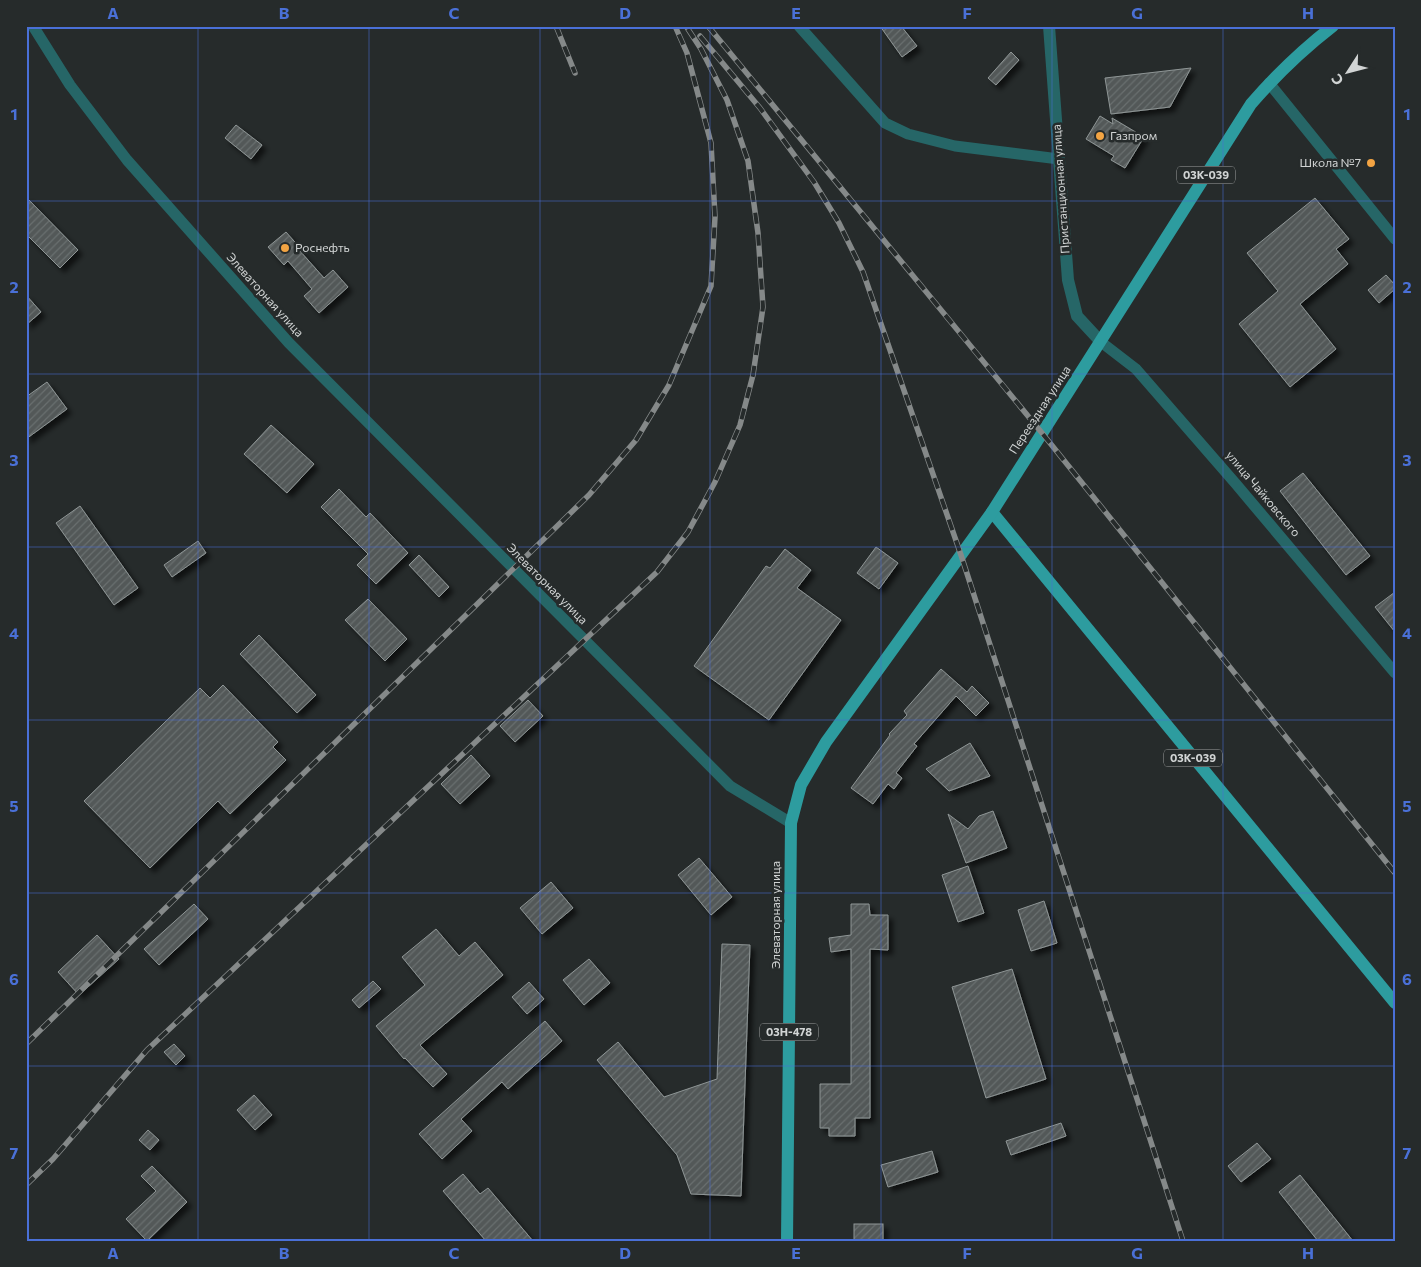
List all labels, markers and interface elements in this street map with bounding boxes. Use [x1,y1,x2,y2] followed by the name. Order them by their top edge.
[107,3,119,22] text: A
[279,3,290,22] text: B
[449,3,460,22] text: C
[619,3,631,22] text: D
[791,3,801,22] text: E
[962,3,972,22] text: F
[1131,3,1143,22] text: G
[1302,3,1314,22] text: H
[1324,48,1374,98] north arrow
[1327,71,1347,89] text: С
[10,104,18,123] text: 1
[1403,104,1411,123] text: 1
[1048,124,1072,254] street label: Пристанционная улица
[1110,128,1157,142] place label: Газпром
[1094,130,1106,142] marker: Газпром
[1299,155,1361,169] place label: Школа №7
[1365,157,1377,169] marker: Школа №7
[1177,166,1235,184] road number: 03К-039
[295,240,350,254] place label: Роснефть
[279,242,291,254] marker: Роснефть
[224,249,307,339] street label: Элеваторная улица
[9,277,19,296] text: 2
[1402,277,1412,296] text: 2
[1005,363,1073,456] street label: Переездная улица
[1224,448,1304,539] street label: улица Чайковского
[9,450,19,469] text: 3
[1402,450,1412,469] text: 3
[505,540,591,626] street label: Элеваторная улица
[9,623,19,642] text: 4
[1402,623,1412,642] text: 4
[1164,750,1222,766] road number: 03К-039
[9,796,19,815] text: 5
[1402,796,1412,815] text: 5
[768,861,782,969] street label: Элеваторная улица
[9,969,19,988] text: 6
[1402,969,1412,988] text: 6
[760,1024,818,1040] road number: 03Н-478
[10,1143,19,1162] text: 7
[1403,1143,1412,1162] text: 7
[107,1243,119,1262] text: A
[279,1243,290,1262] text: B
[449,1243,460,1262] text: C
[619,1243,631,1262] text: D
[791,1243,801,1262] text: E
[962,1243,972,1262] text: F
[1131,1243,1143,1262] text: G
[1302,1243,1314,1262] text: H

